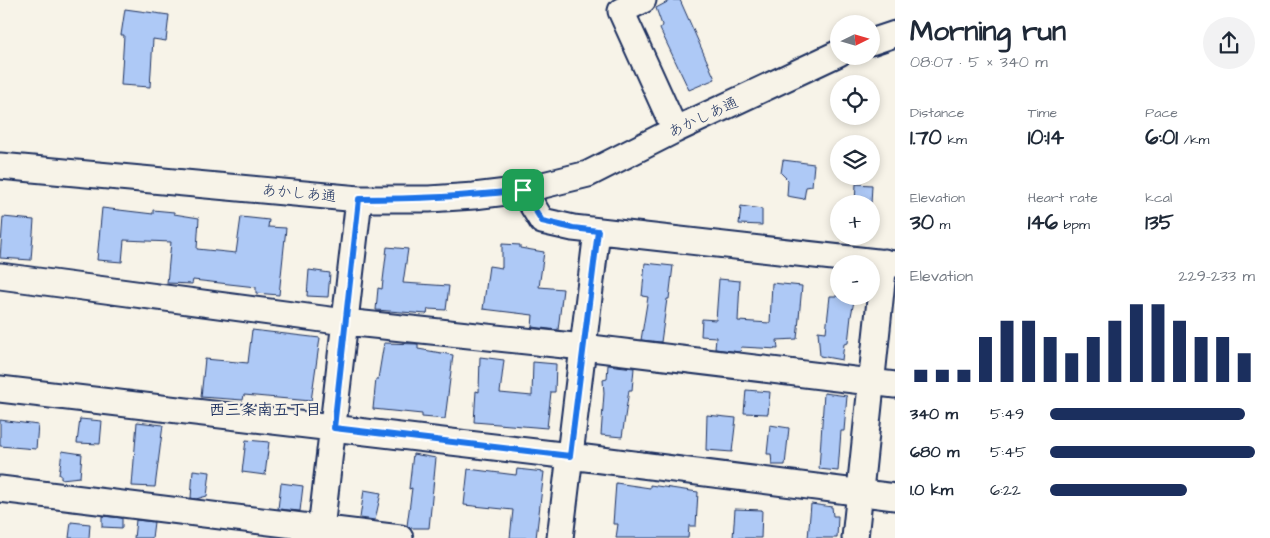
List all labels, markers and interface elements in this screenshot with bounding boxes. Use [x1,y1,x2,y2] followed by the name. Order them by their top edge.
[910,12,1066,51] text: Morning run
[830,15,880,65] north arrow
[830,15,880,305] map controls
[1203,17,1255,69] button: share
[910,51,1048,73] text: 08:07 · 5 × 340 m
[830,75,880,125] button: locate
[665,92,742,143] street label: あかしあ通
[910,103,964,123] text: Distance
[1028,103,1057,123] text: Time
[1145,103,1178,123] text: Pace
[910,123,942,152] text: 1.70
[1028,123,1064,152] text: 10:14
[1145,123,1178,152] text: 6:01
[942,130,967,150] text: km
[1178,130,1209,150] text: /km
[830,135,880,185] button: layers
[502,169,544,211] pin
[509,176,537,204] icon: arrive
[261,180,337,207] street label: あかしあ通
[910,188,965,208] text: Elevation
[1028,188,1098,208] text: Heart rate
[1145,188,1172,208] text: kcal
[830,195,880,245] button: +
[910,208,934,237] text: 30
[1028,208,1058,237] text: 146
[1145,208,1174,237] text: 135
[934,215,950,235] text: m
[1058,215,1090,235] text: bpm
[830,255,880,305] button: −
[910,265,973,287] text: Elevation
[1178,265,1255,287] text: 229–233 m
[209,399,321,421] district label: 西三条南五丁目
[910,403,958,425] text: 340 m
[990,403,1024,425] text: 5:49
[910,441,959,463] text: 680 m
[990,441,1026,463] text: 5:45
[910,479,953,501] text: 1.0 km
[990,479,1021,501] text: 6:22

